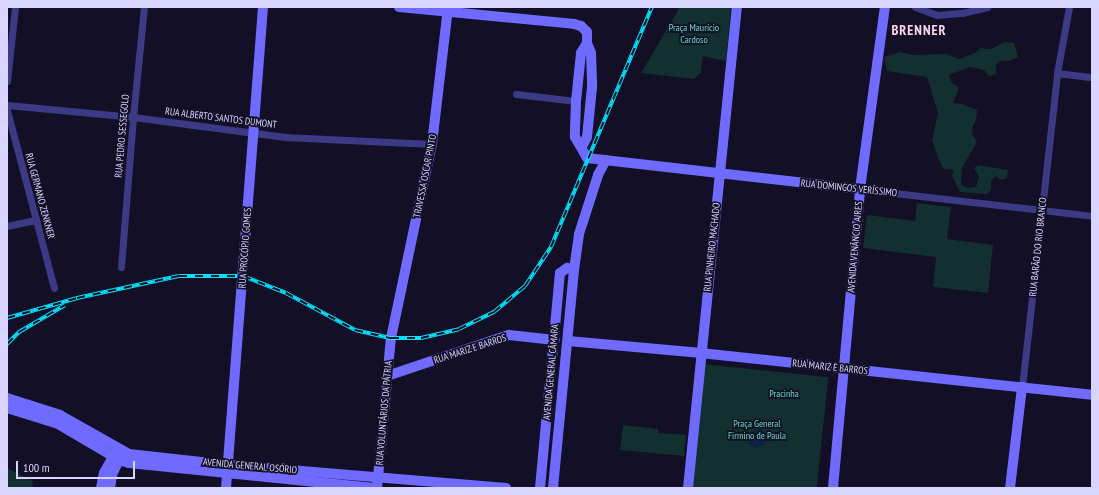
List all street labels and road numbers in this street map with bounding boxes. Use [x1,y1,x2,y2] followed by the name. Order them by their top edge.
[112,94,132,178] street label: RUA PEDRO SESSEGOLO
[164,105,278,131] street label: RUA ALBERTO SANTOS DUMONT
[411,133,439,219] street label: TRAVESSA OSCAR PINTO
[23,152,57,240] street label: RUA GERMANO ZENKNER
[800,177,898,199] street label: RUA DOMINGOS VERÍSSIMO
[1027,197,1049,297] street label: RUA BARÃO DO RIO BRANCO
[845,201,865,293] street label: AVENIDA VENÂNCIO AIRES
[701,202,723,292] street label: RUA PINHEIRO MACHADO
[236,207,254,289] street label: RUA PROCÓPIO GOMES
[541,323,561,421] street label: AVENIDA GENERAL CÂMARA
[432,331,508,367] street label: RUA MARIZ E BARROS
[791,357,869,377] street label: RUA MARIZ E BARROS
[373,360,395,466] street label: RUA VOLUNTÁRIOS DA PÁTRIA
[202,456,298,476] street label: AVENIDA GENERAL OSÓRIO

